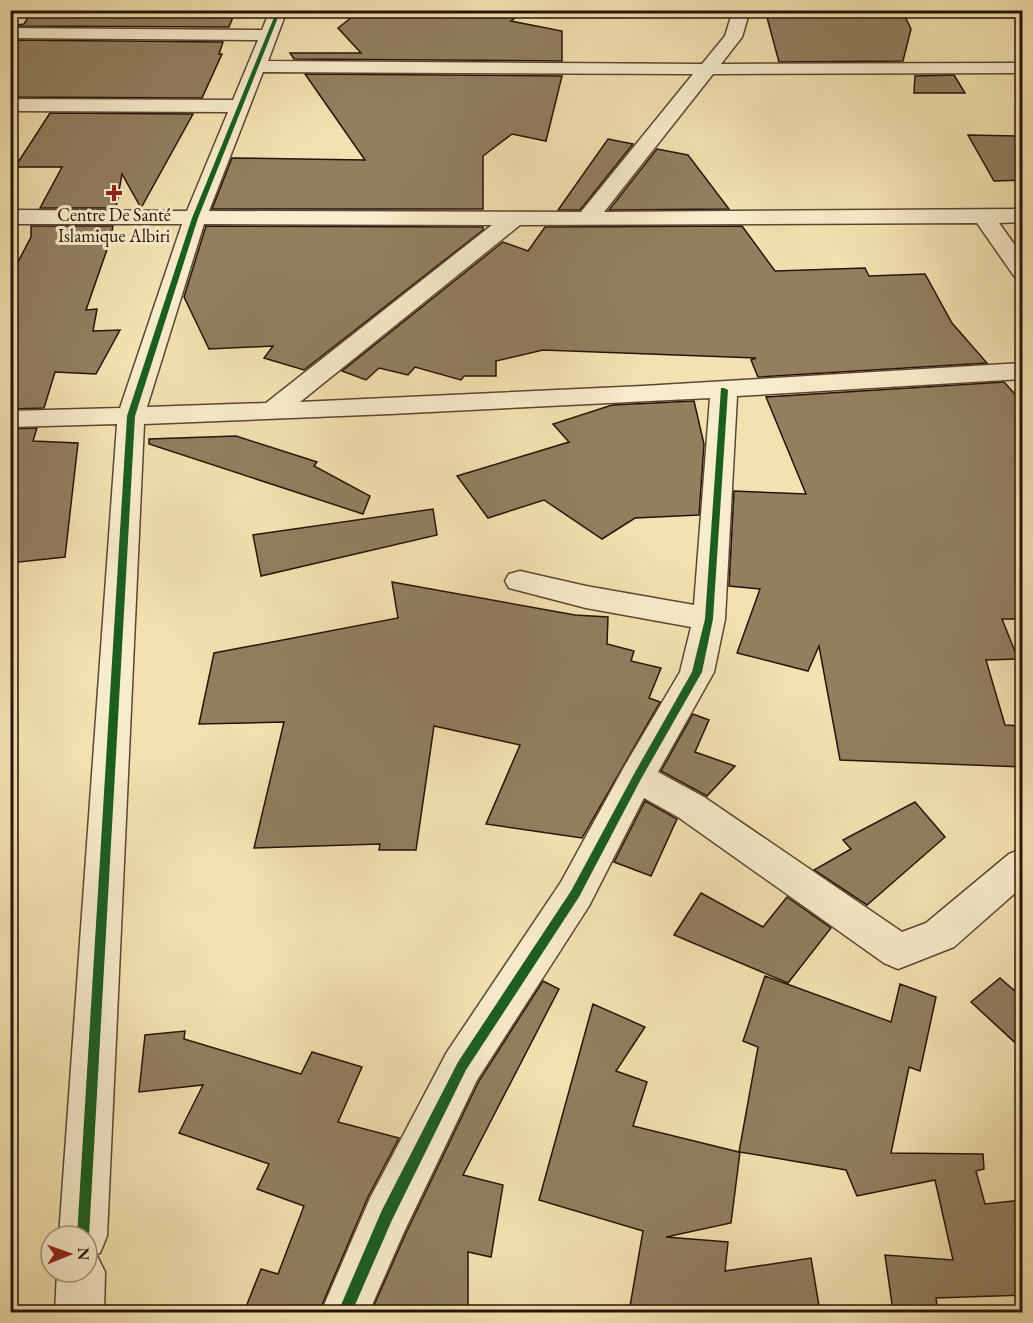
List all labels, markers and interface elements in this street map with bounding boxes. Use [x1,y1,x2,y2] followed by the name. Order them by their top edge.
[105,184,123,202] marker: Centre De Santé Islamique Albiri
[57,203,171,247] place label: Centre De Santé Islamique Albiri
[39,1224,99,1284] north arrow
[73,1247,94,1260] text: N

